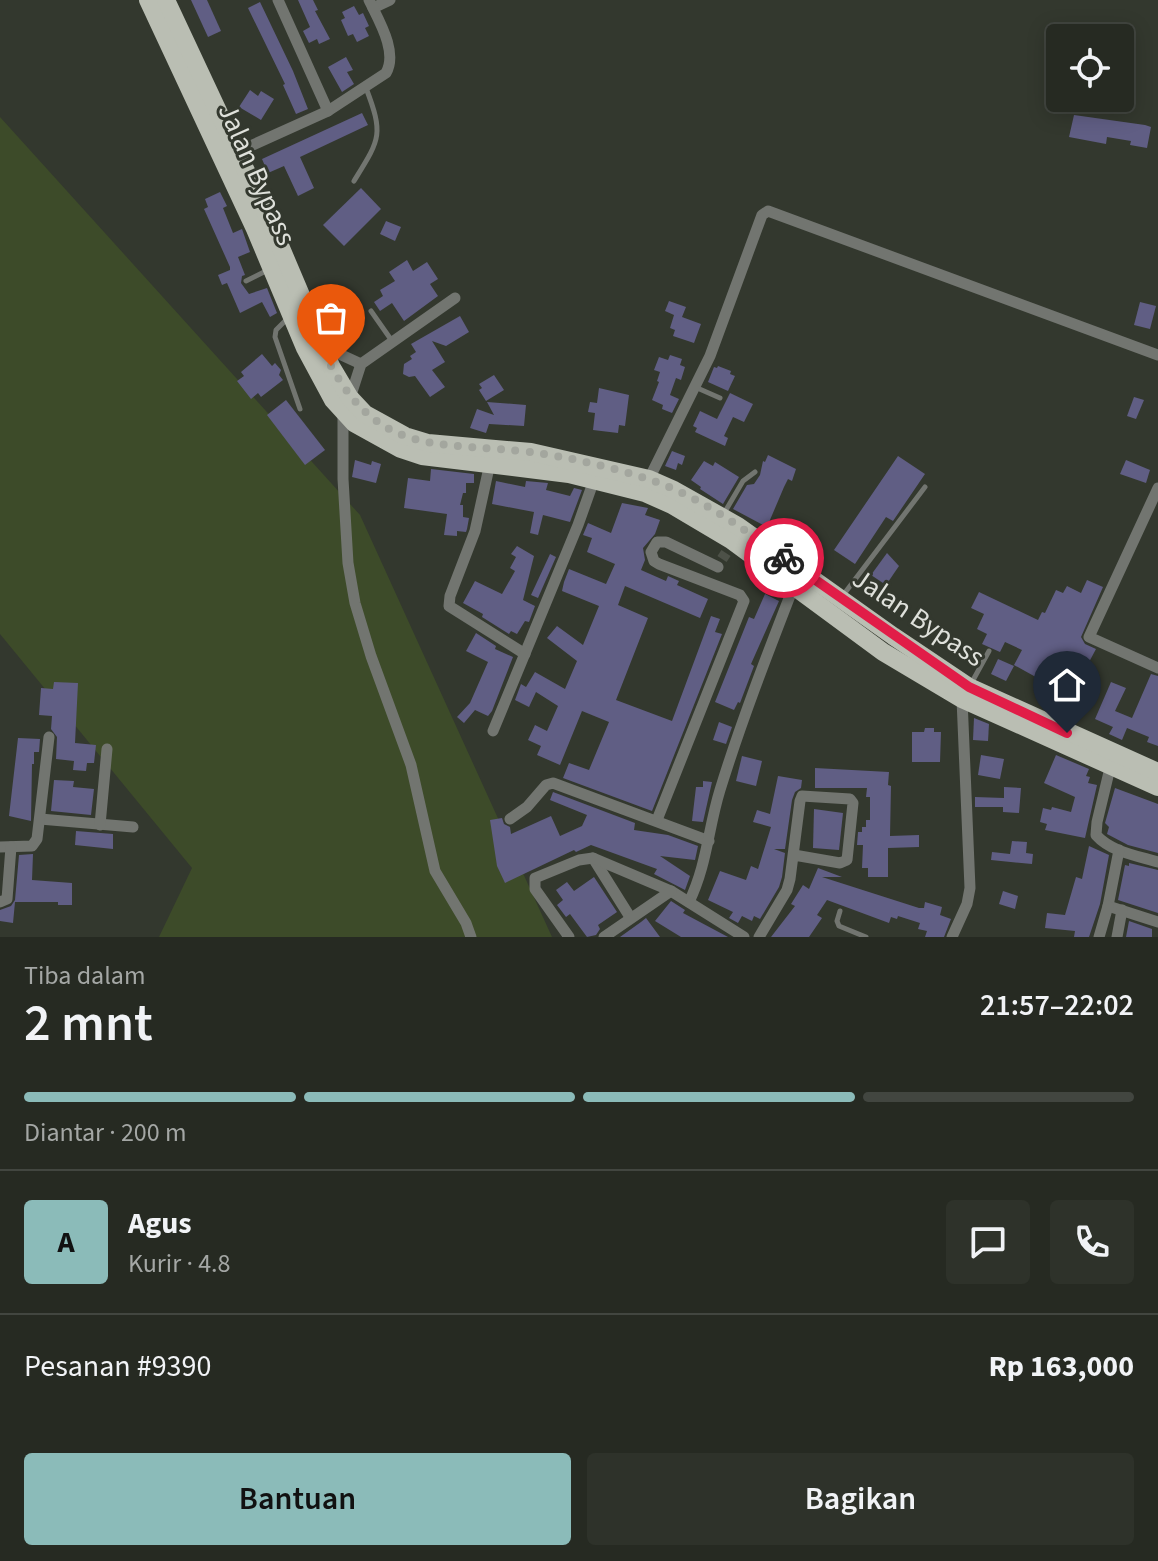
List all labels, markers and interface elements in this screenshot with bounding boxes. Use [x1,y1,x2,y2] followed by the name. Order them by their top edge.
[1046,24,1134,112] map controls
[1046,24,1134,112] button: locate
[208,97,306,252] street label: Jalan Bypass
[297,284,365,366] pin
[309,296,353,340] icon: bag
[744,518,824,598] courier
[762,536,806,580] icon: bike
[844,559,992,677] street label: Jalan Bypass
[1033,651,1101,733] pin
[1045,663,1089,707] icon: home
[24,957,145,994] text: Tiba dalam
[980,984,1134,1027] text: 21:57–22:02
[24,987,153,1061] text: 2 mnt
[24,1114,186,1151] text: Diantar · 200 m
[946,1200,1030,1284] button: chat
[1050,1200,1134,1284] button: phone
[128,1202,192,1245] text: Agus
[57,1221,75,1264] text: A
[128,1245,230,1282] text: Kurir · 4.8
[24,1345,211,1388] text: Pesanan #9390
[988,1345,1134,1388] text: Rp 163,000
[24,1453,571,1545] button: Bantuan
[587,1453,1134,1545] button: Bagikan

